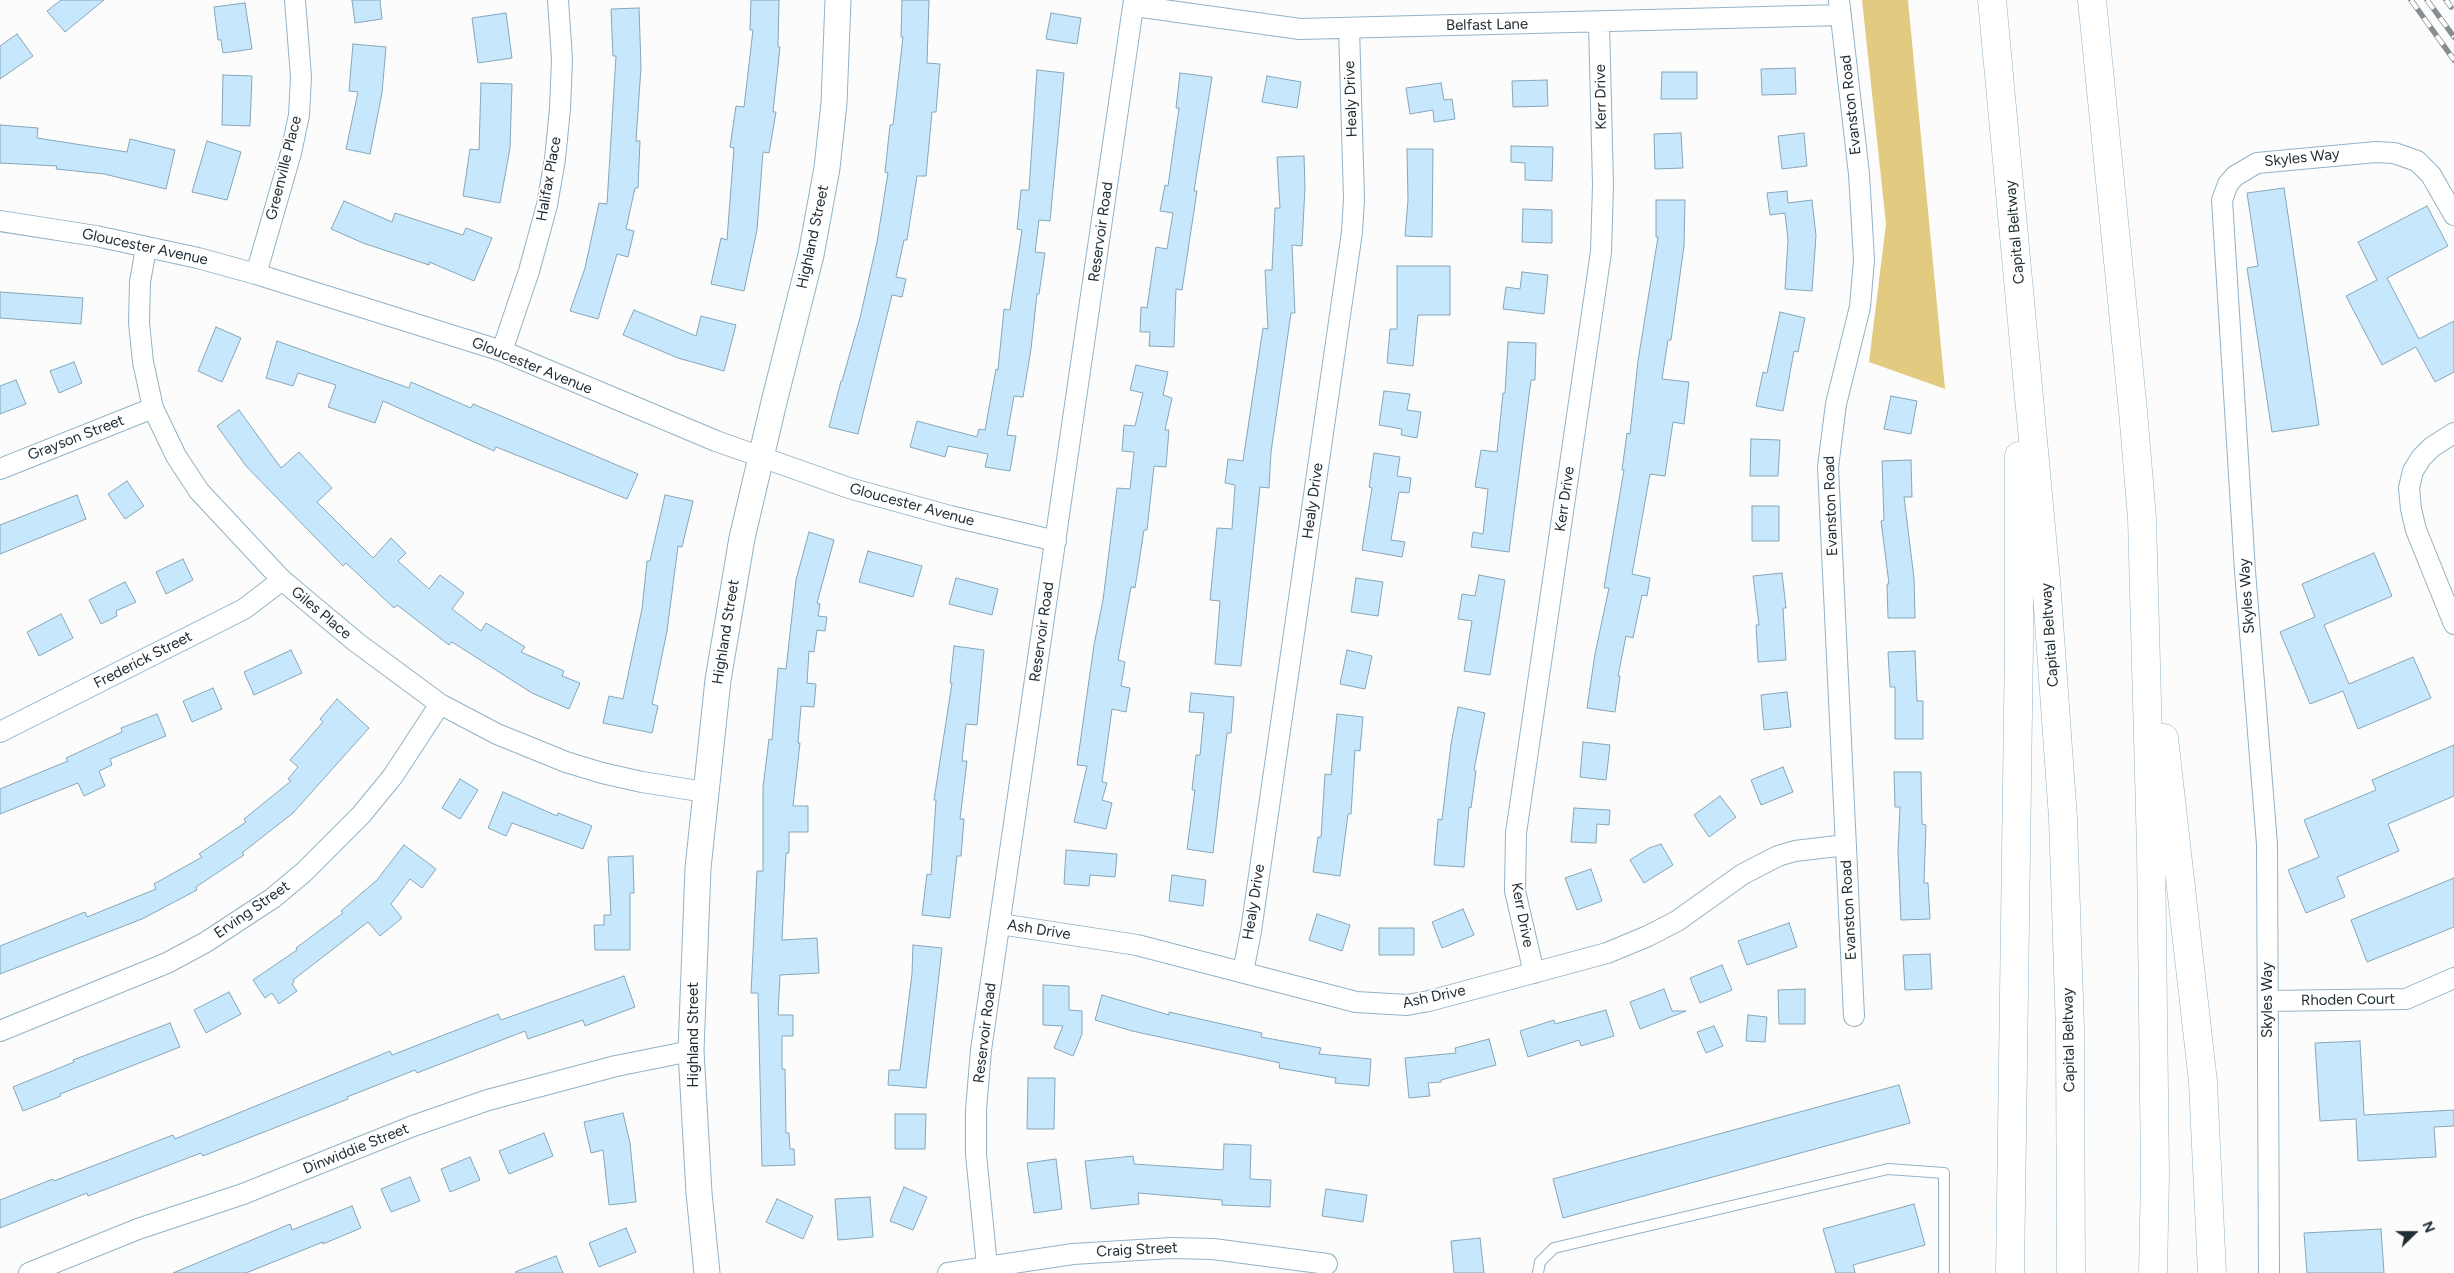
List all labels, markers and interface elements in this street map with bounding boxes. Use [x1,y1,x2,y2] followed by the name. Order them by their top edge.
[1446,15,1528,35] street label: Belfast Lane
[1837,54,1865,156] street label: Evanston Road
[1341,60,1361,138] street label: Healy Drive
[1591,64,1611,130] street label: Kerr Drive
[262,114,306,222] street label: Greenville Place
[533,135,565,223] street label: Halifax Place
[2263,145,2341,171] street label: Skyles Way
[2001,179,2029,285] street label: Capital Beltway
[1085,181,1117,283] street label: Reservoir Road
[793,183,833,291] street label: Highland Street
[80,225,210,269] street label: Gloucester Avenue
[469,334,595,398] street label: Gloucester Avenue
[25,411,127,465] street label: Grayson Street
[1820,455,1842,557] street label: Evanston Road
[1299,462,1327,540] street label: Healy Drive
[1552,465,1578,533] street label: Kerr Drive
[848,480,976,530] street label: Gloucester Avenue
[2235,558,2259,634] street label: Skyles Way
[709,578,743,686] street label: Highland Street
[1026,581,1058,683] street label: Reservoir Road
[2037,582,2063,688] street label: Capital Beltway
[287,583,355,643] street label: Giles Place
[91,627,195,693] street label: Frederick Street
[1837,859,1861,961] street label: Evanston Road
[1239,863,1269,941] street label: Healy Drive
[211,877,293,943] street label: Erving Street
[1507,881,1537,949] street label: Kerr Drive
[1006,916,1072,944] street label: Ash Drive
[2259,962,2277,1038] street label: Skyles Way
[685,982,703,1088] street label: Highland Street
[970,982,1000,1084] street label: Reservoir Road
[1401,982,1467,1012] street label: Ash Drive
[2059,988,2079,1092] street label: Capital Beltway
[2301,990,2395,1010] street label: Rhoden Court
[301,1120,411,1178] street label: Dinwiddie Street
[2389,1208,2439,1258] north arrow
[2418,1219,2438,1235] text: N
[1096,1239,1178,1261] street label: Craig Street

